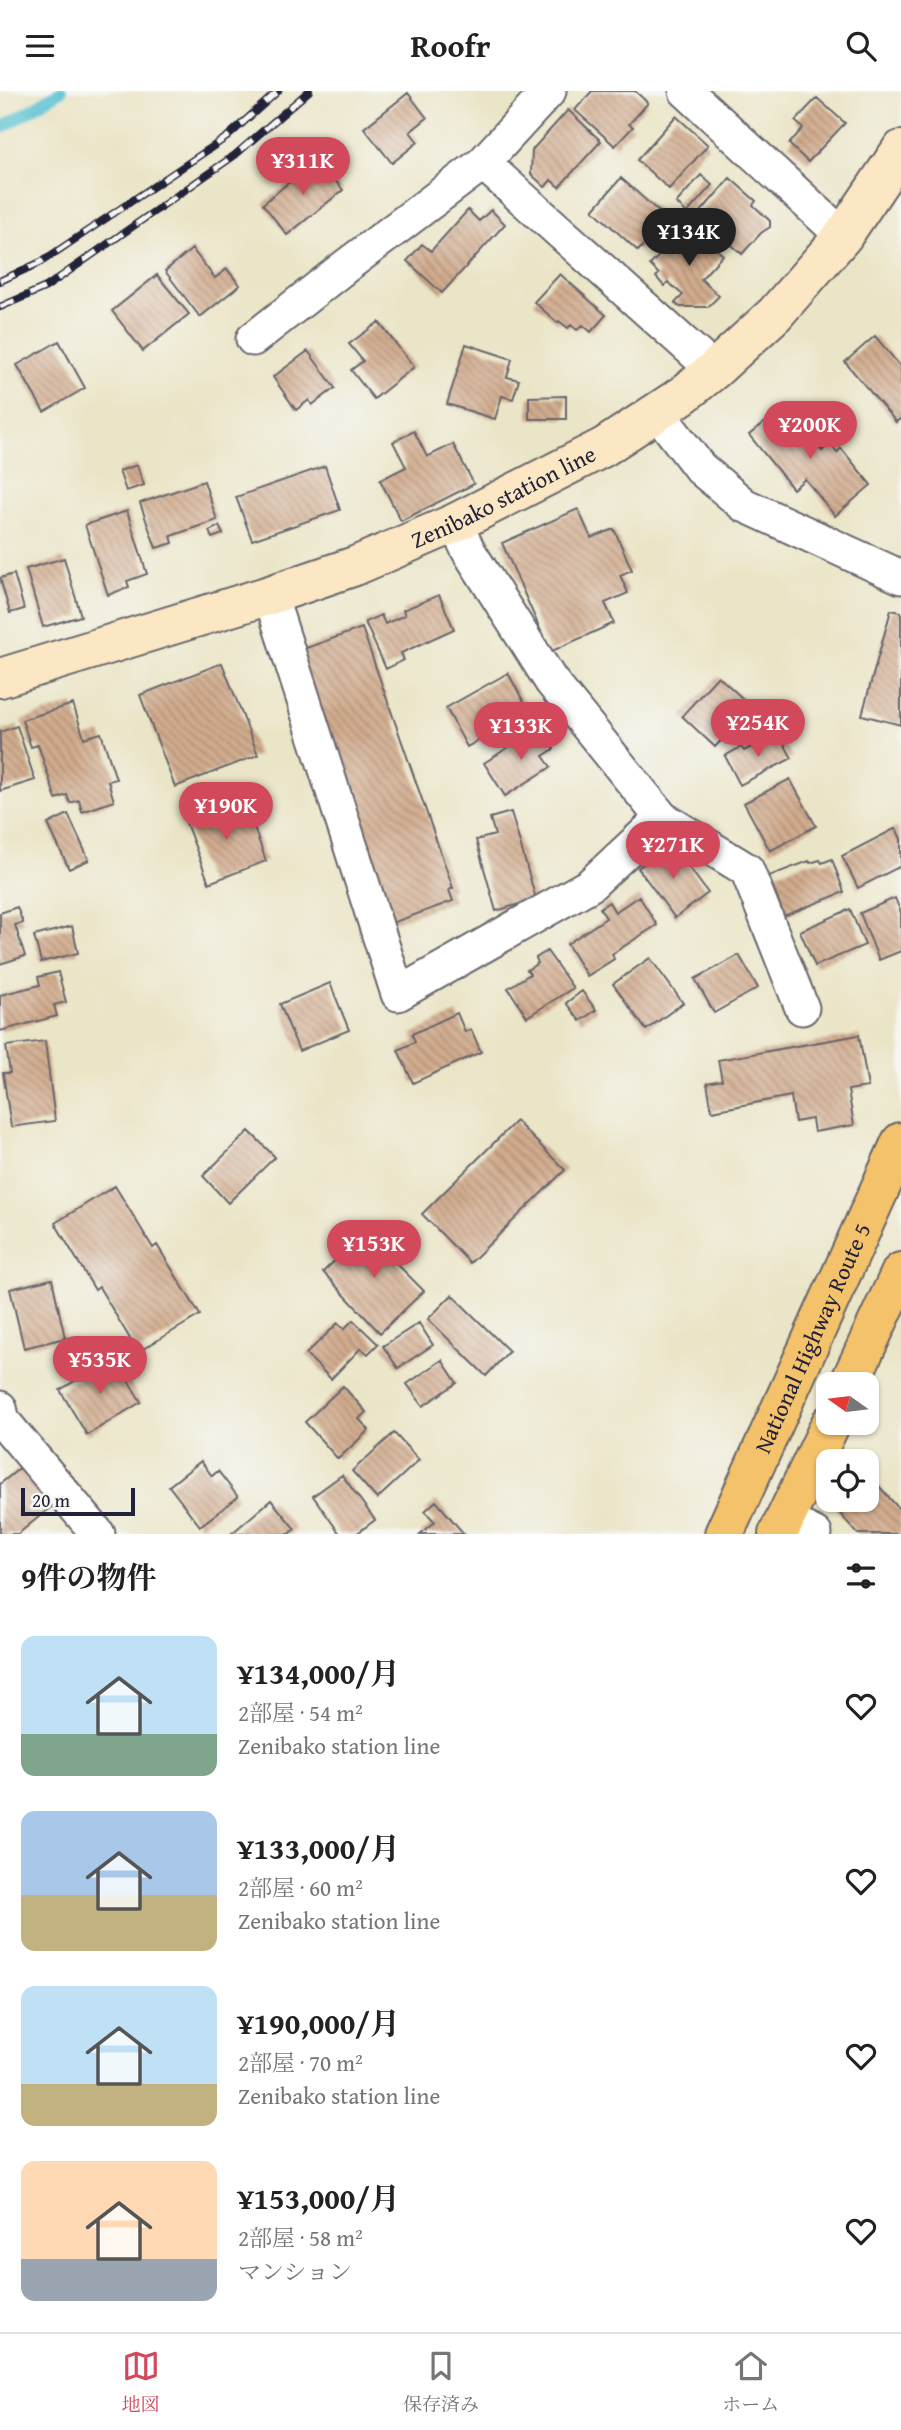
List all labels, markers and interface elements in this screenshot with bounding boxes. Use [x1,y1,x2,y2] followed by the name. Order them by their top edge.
[411,22,490,69] text: Roofr
[21,27,59,65] icon: menu
[842,27,880,65] icon: search
[254,137,352,197] pin: ¥311K
[272,143,334,176] text: ¥311K
[640,209,738,268] pin: ¥134K
[658,214,720,247] text: ¥134K
[761,401,859,461] pin: ¥200K
[779,407,841,440] text: ¥200K
[406,437,601,556] street label: Zenibako station line
[709,699,807,759] pin: ¥254K
[472,703,570,762] pin: ¥133K
[727,705,789,738] text: ¥254K
[490,708,552,741] text: ¥133K
[177,783,275,842] pin: ¥190K
[195,788,257,821] text: ¥190K
[624,821,722,881] pin: ¥271K
[642,827,704,860] text: ¥271K
[746,1217,878,1458] street label: National Highway Route 5
[325,1221,423,1280] pin: ¥153K
[343,1226,405,1259] text: ¥153K
[51,1337,149,1396] pin: ¥535K
[69,1342,131,1375] text: ¥535K
[816,1372,878,1435] north arrow
[816,1372,879,1512] map controls
[816,1449,879,1512] button: locate
[21,1485,135,1517] scale bar
[32,1486,70,1514] text: 20 m
[21,1555,157,1599] text: 9件の物件
[842,1557,880,1595] icon: filters
[238,1651,400,1695] text: ¥134,000/月
[77,1664,161,1748] icon: home
[842,1687,880,1725] icon: heart
[238,1696,363,1729] text: 2部屋 · 54 m²
[238,1729,440,1762] text: Zenibako station line
[238,1826,400,1870] text: ¥133,000/月
[77,1839,161,1923] icon: home
[842,1862,880,1900] icon: heart
[238,1871,363,1904] text: 2部屋 · 60 m²
[238,1904,440,1937] text: Zenibako station line
[238,2001,400,2045] text: ¥190,000/月
[77,2014,161,2098] icon: home
[842,2037,880,2075] icon: heart
[238,2046,363,2079] text: 2部屋 · 70 m²
[238,2079,440,2112] text: Zenibako station line
[238,2176,400,2220] text: ¥153,000/月
[77,2189,161,2273] icon: home
[842,2212,880,2250] icon: heart
[238,2221,363,2254] text: 2部屋 · 58 m²
[238,2255,352,2288] text: マンション
[122,2347,160,2418] tab: 地図
[403,2347,479,2418] tab: 保存済み
[722,2347,779,2418] tab: ホーム

